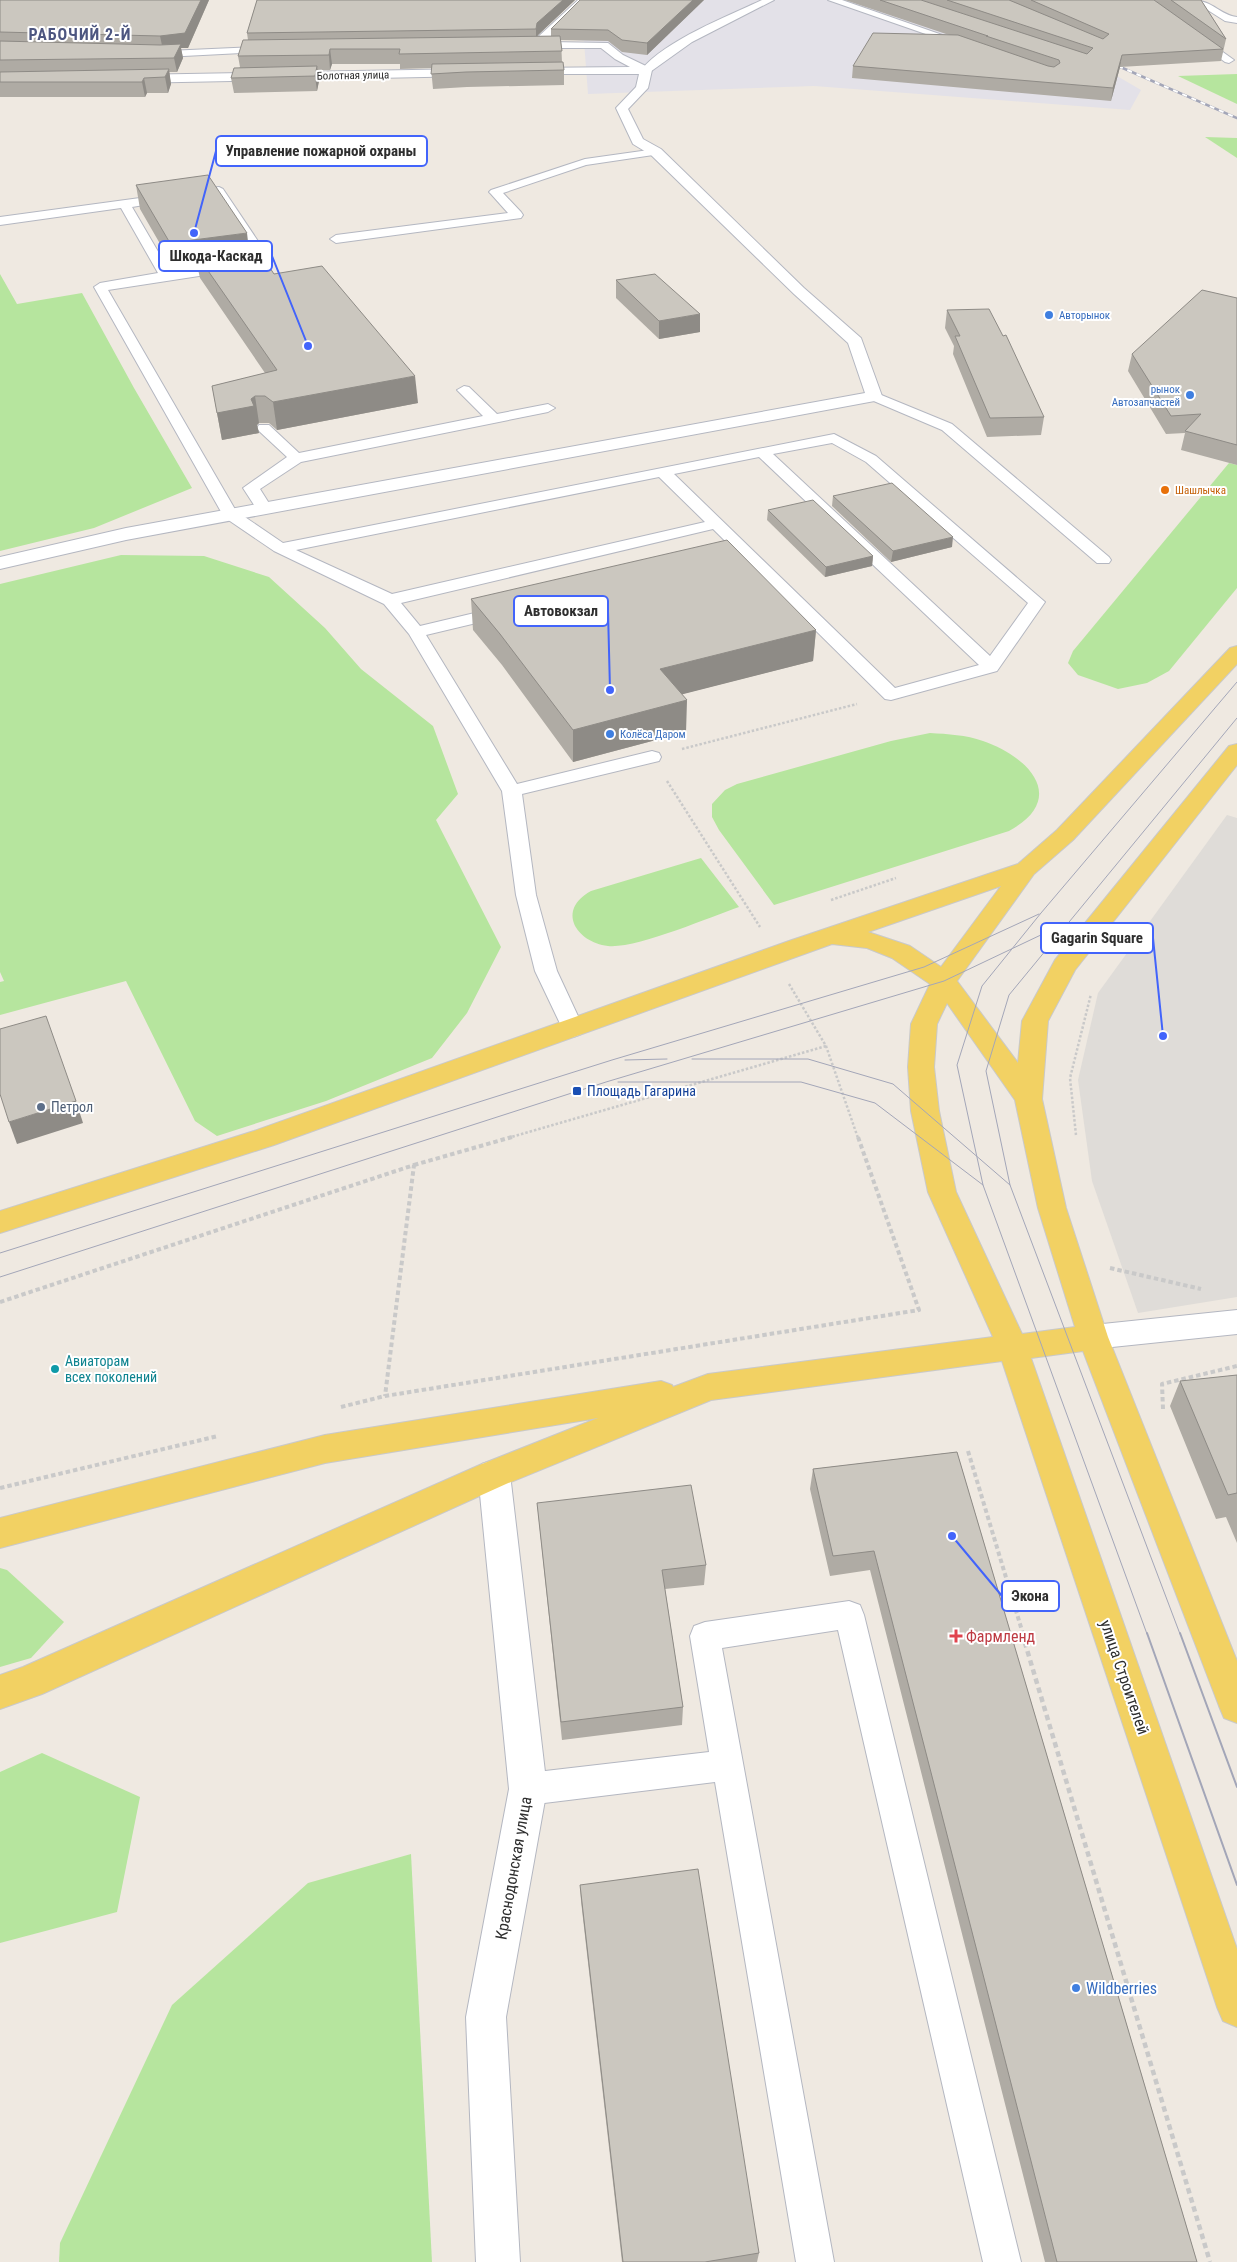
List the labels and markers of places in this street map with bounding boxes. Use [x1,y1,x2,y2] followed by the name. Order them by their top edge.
[216,136,427,166] callout: Управление пожарной охраны
[159,241,272,271] callout: Шкода-Каскад
[1043,309,1055,321] marker: Авторынок
[1059,309,1111,322] place label: Авторынок
[1112,383,1181,409] place label: рынок Автозапчастей
[1184,389,1196,401] marker: рынок Автозапчастей
[1159,484,1171,496] marker: Шашлычка
[1175,484,1226,497] place label: Шашлычка
[514,596,608,626] callout: Автовокзал
[604,728,616,740] marker: Колёса Даром
[620,728,686,741] place label: Колёса Даром
[1041,923,1153,953] callout: Gagarin Square
[587,1083,696,1099] place label: Площадь Гагарина
[571,1085,583,1097] marker: Площадь Гагарина
[51,1099,93,1115] place label: Петрол
[35,1101,47,1113] marker: Петрол
[65,1353,157,1385] place label: Авиаторам всех поколений
[49,1363,61,1375] marker: Авиаторам всех поколений
[1002,1581,1059,1611] callout: Экона
[966,1627,1036,1646] place label: Фармленд
[950,1630,962,1642] marker: Фармленд
[1086,1979,1157,1998] place label: Wildberries
[1070,1982,1082,1994] marker: Wildberries

